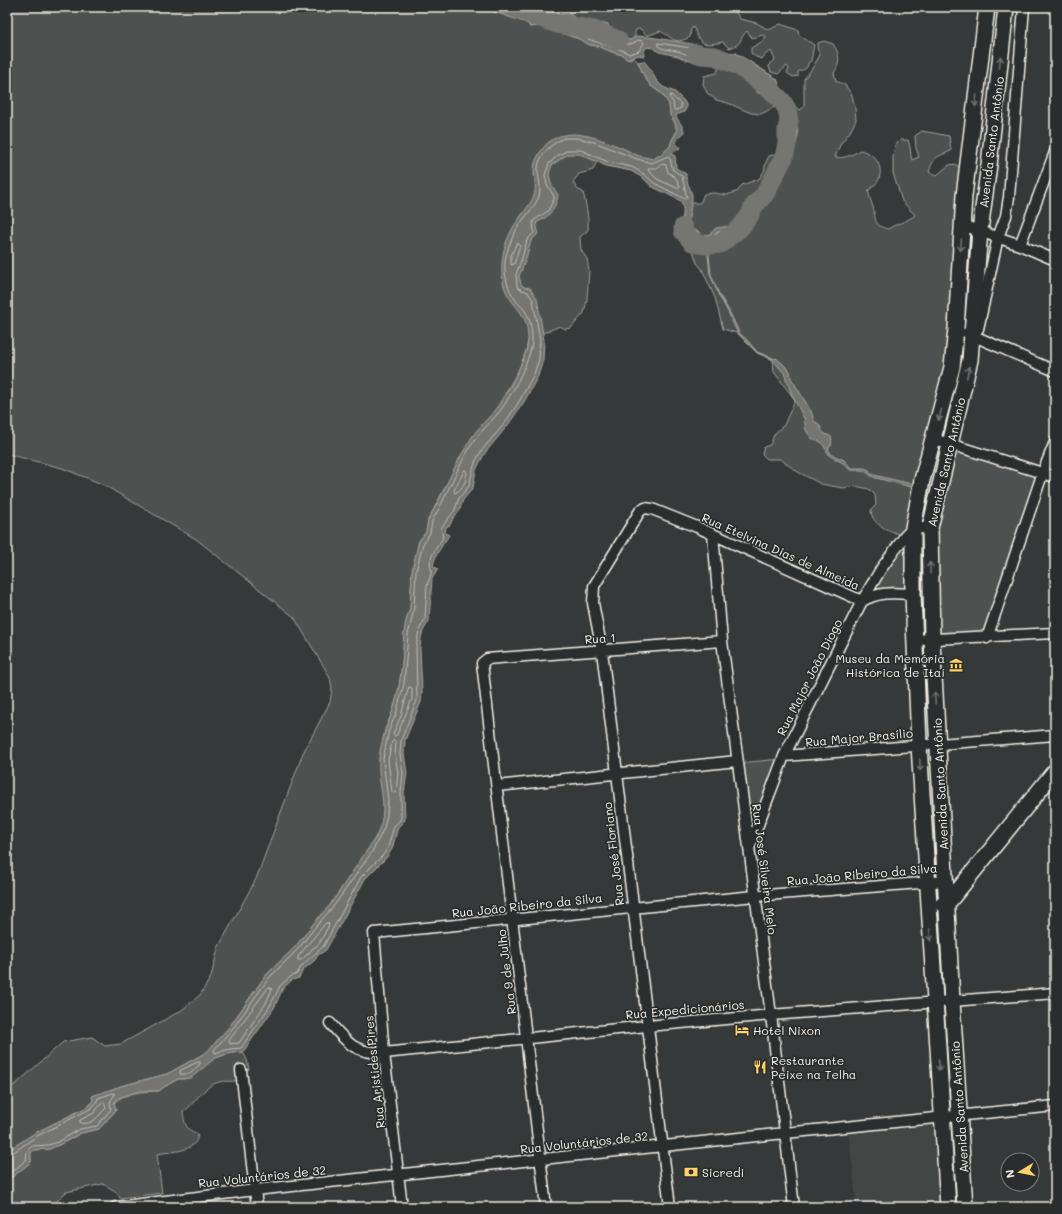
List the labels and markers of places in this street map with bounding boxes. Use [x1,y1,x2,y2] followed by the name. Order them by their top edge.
[835,650,945,680] place label: Museu da Memória Histórica de Itaí
[948,657,964,673] museum icon: Museu da Memória Histórica de Itaí
[734,1022,750,1038] hotel icon: Hotel Nixon
[753,1022,821,1038] place label: Hotel Nixon
[771,1052,856,1082] place label: Restaurante Peixe na Telha
[752,1059,768,1075] restaurant icon: Restaurante Peixe na Telha
[683,1164,699,1180] bank icon: Sicredi
[702,1164,744,1180] place label: Sicredi

